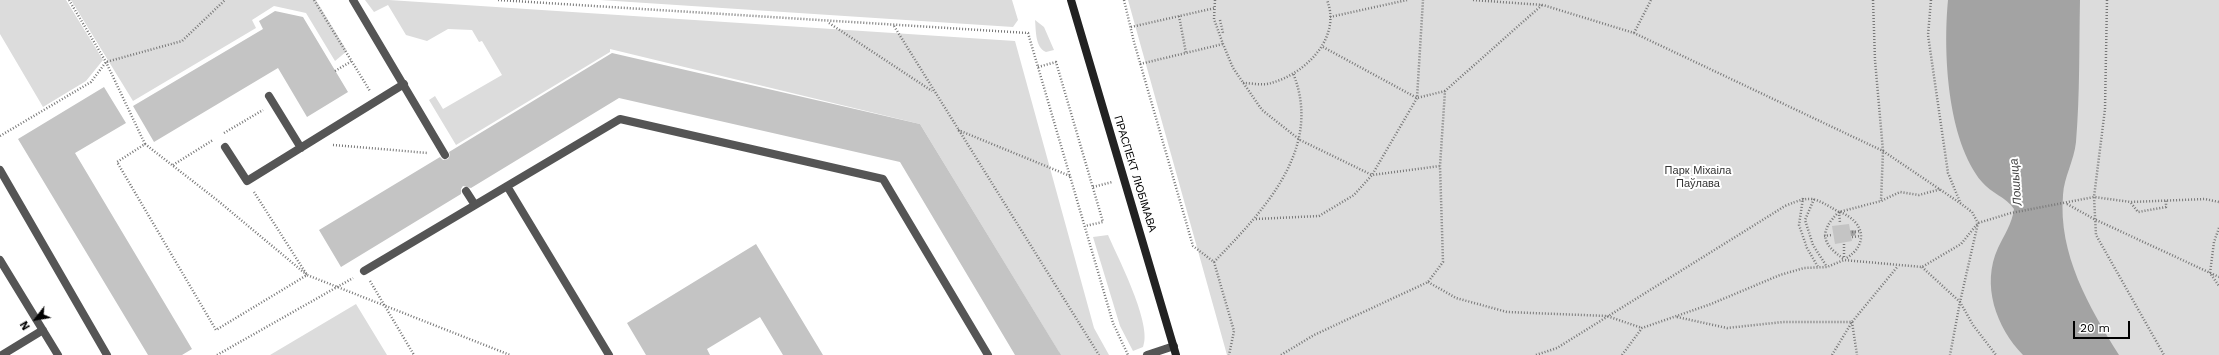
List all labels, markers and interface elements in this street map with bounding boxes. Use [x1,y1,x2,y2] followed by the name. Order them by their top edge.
[1111,114,1159,234] street label: ПРАСПЕКТ ЛЮБІМАВА
[2007,158,2025,206] water label: Лошыца
[1665,164,1731,190] park label: Парк Міхаіла Паўлава
[16,299,56,339] north arrow
[2075,313,2132,339] scale bar
[18,319,33,332] text: N
[2080,321,2110,335] text: 20 m

